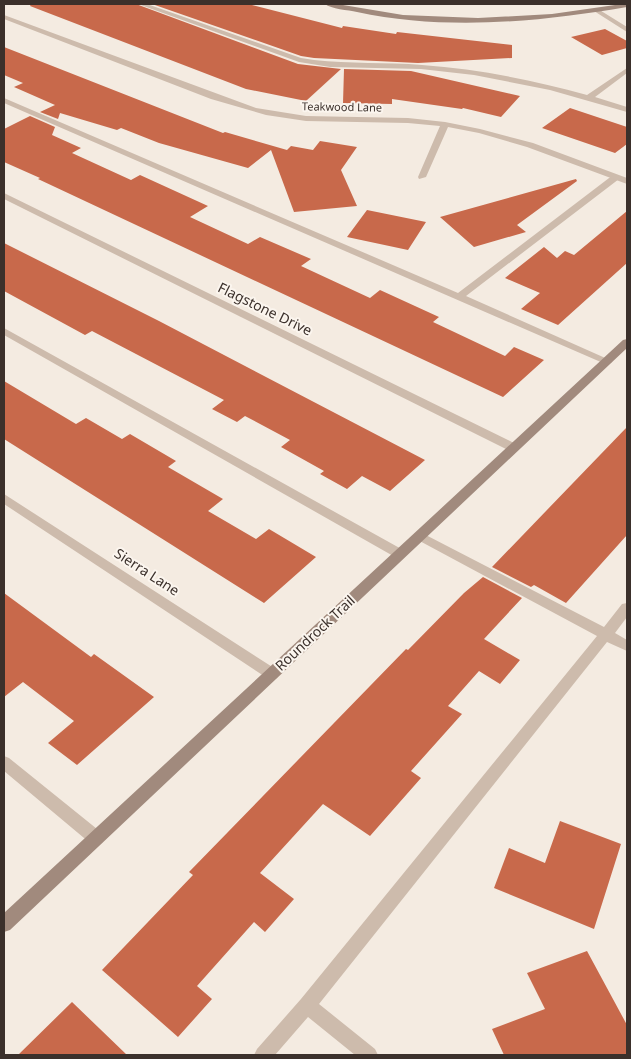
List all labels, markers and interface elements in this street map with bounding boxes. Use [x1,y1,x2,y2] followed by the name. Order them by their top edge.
[302,98,382,115] street label: Teakwood Lane
[215,278,315,340] street label: Flagstone Drive
[111,544,183,600] street label: Sierra Lane
[271,591,359,675] street label: Roundrock Trail

